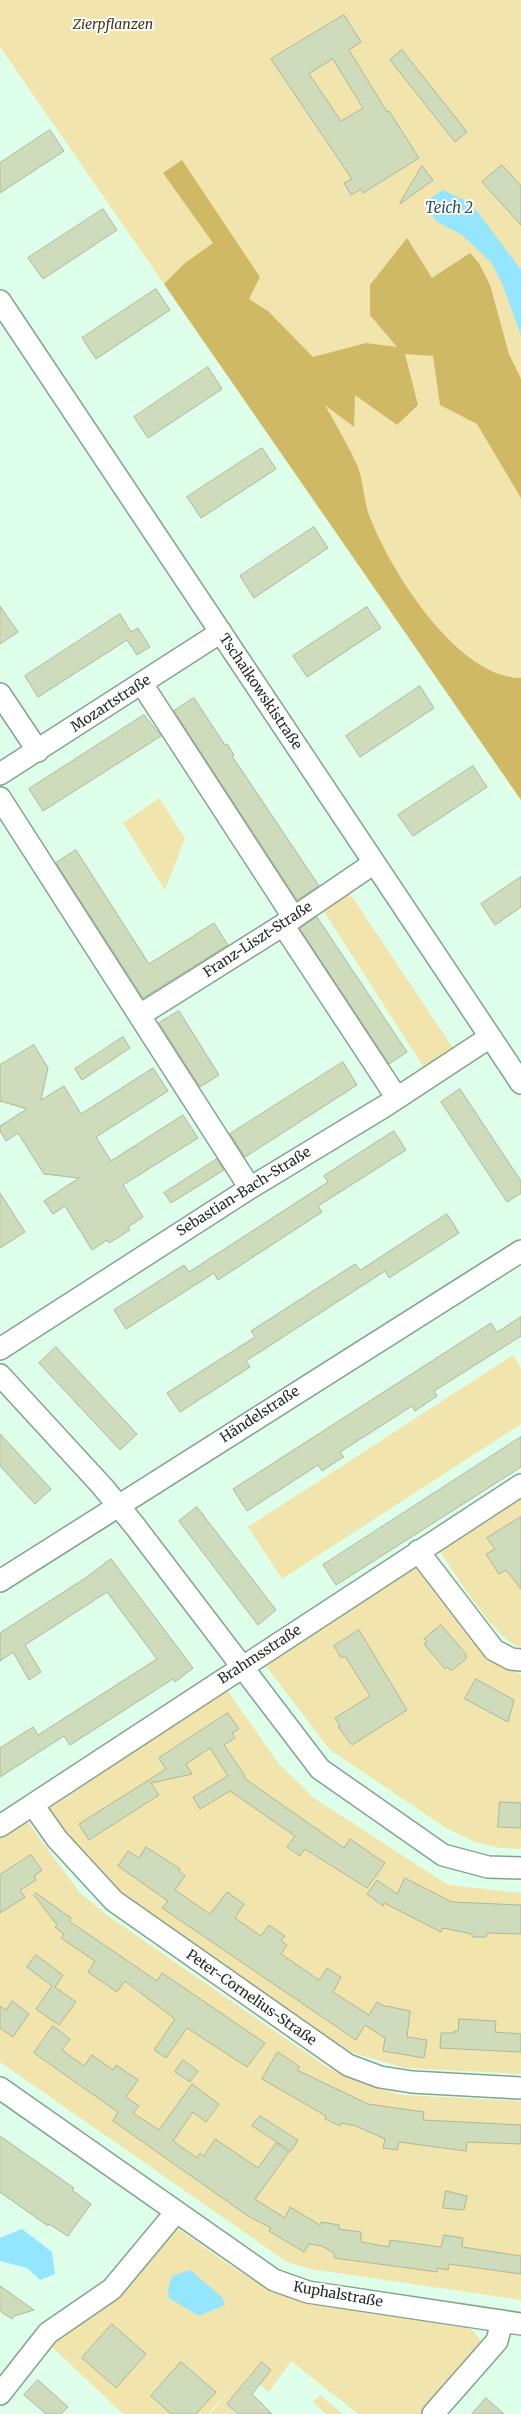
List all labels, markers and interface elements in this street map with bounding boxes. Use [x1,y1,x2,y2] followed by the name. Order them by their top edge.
[73,17,153,33] park label: Zierpflanzen
[425,200,473,218] water label: Teich 2
[215,631,305,753] street label: Tschaikowskistraße
[68,672,154,736] street label: Mozartstraße
[200,899,316,981] street label: Franz-Liszt-Straße
[174,1144,314,1240] street label: Sebastian-Bach-Straße
[217,1383,303,1447] street label: Händelstraße
[215,1622,305,1688] street label: Brahmsstraße
[183,1947,319,2049] street label: Peter-Cornelius-Straße
[292,2279,384,2311] street label: Kuphalstraße

